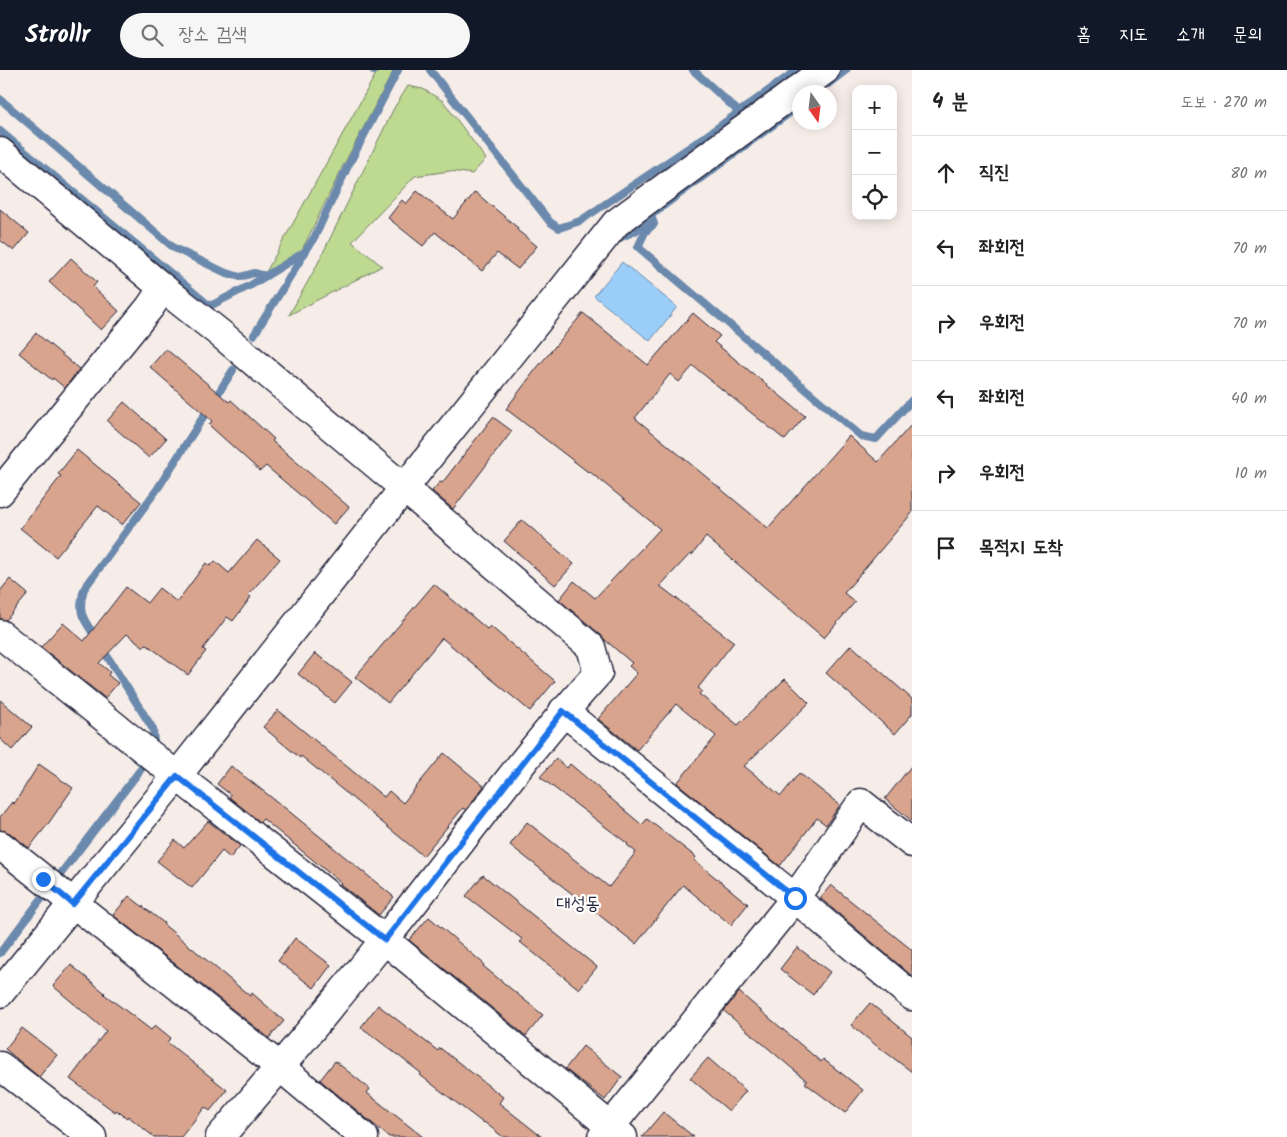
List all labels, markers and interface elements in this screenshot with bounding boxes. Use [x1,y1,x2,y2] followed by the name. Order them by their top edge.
[120,13,470,58] search box
[25,16,90,55] text: Strollr
[178,20,247,50] text: 장소 검색
[138,21,166,49] icon: search
[1077,21,1091,50] text: 홈
[1119,21,1148,50] text: 지도
[1176,21,1205,50] text: 소개
[1233,21,1262,50] text: 문의
[792,85,837,130] north arrow
[852,85,897,220] map controls
[852,85,897,130] button: +
[932,86,968,119] text: 4 분
[1181,90,1267,115] text: 도보 · 270 m
[852,130,897,175] button: −
[979,158,1010,188] text: 직진
[932,159,960,187] icon: ahead
[1230,161,1267,186] text: 80 m
[852,175,897,220] button: locate
[979,233,1025,263] text: 좌회전
[932,234,960,262] icon: left
[1232,236,1267,261] text: 70 m
[979,308,1025,338] text: 우회전
[932,309,960,337] icon: right
[1232,311,1267,336] text: 70 m
[979,383,1025,413] text: 좌회전
[932,384,960,412] icon: left
[1231,386,1267,411] text: 40 m
[979,458,1025,488] text: 우회전
[932,459,960,487] icon: right
[1235,461,1267,486] text: 10 m
[979,533,1063,563] text: 목적지 도착
[932,534,960,562] icon: arrive
[32,868,55,891] route end
[784,887,807,910] route start
[556,890,600,919] district label: 대성동

